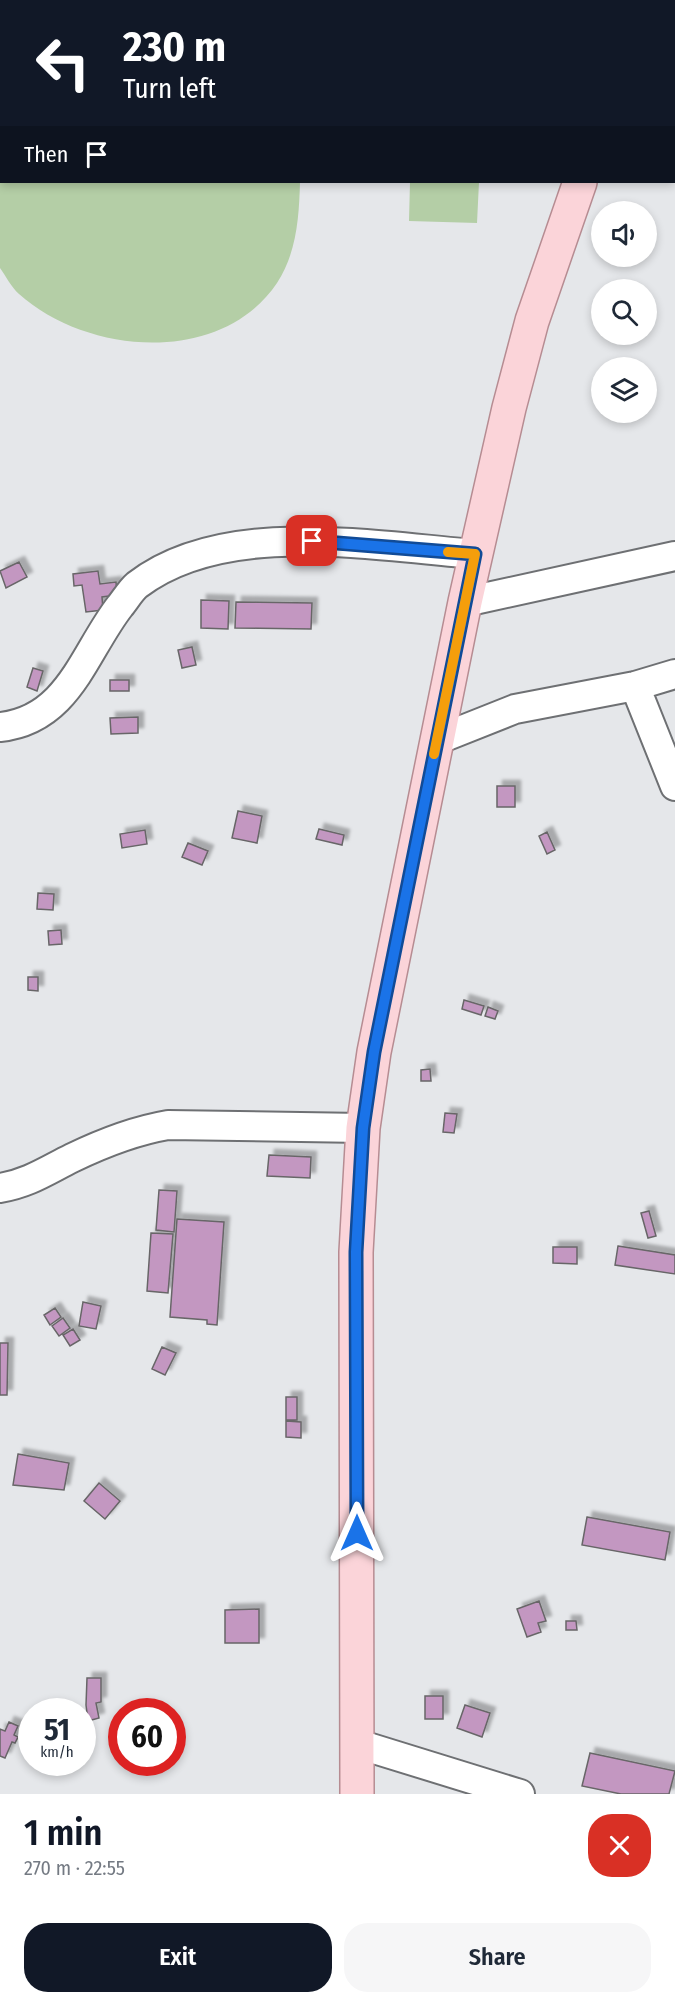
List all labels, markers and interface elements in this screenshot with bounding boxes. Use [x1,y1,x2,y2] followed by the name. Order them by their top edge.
[123,22,226,72] text: 230 m
[24,24,102,102] icon: left
[123,73,216,105] text: Turn left
[80,138,113,171] icon: arrive
[24,141,68,168] text: Then
[591,201,657,423] map controls
[591,201,657,267] button: sound
[591,279,657,345] button: search
[591,357,657,423] button: layers
[286,515,337,566] pin
[295,524,328,557] icon: arrive
[325,1501,389,1565] position arrow
[108,1698,186,1776] speed limit sign: 60
[44,1712,70,1748] text: 51
[40,1743,74,1761] text: km/h
[24,1811,102,1855] text: 1 min
[588,1814,651,1877] button: close
[24,1856,125,1880] text: 270 m · 22:55
[24,1923,332,1992] button: Exit
[344,1923,651,1992] button: Share

